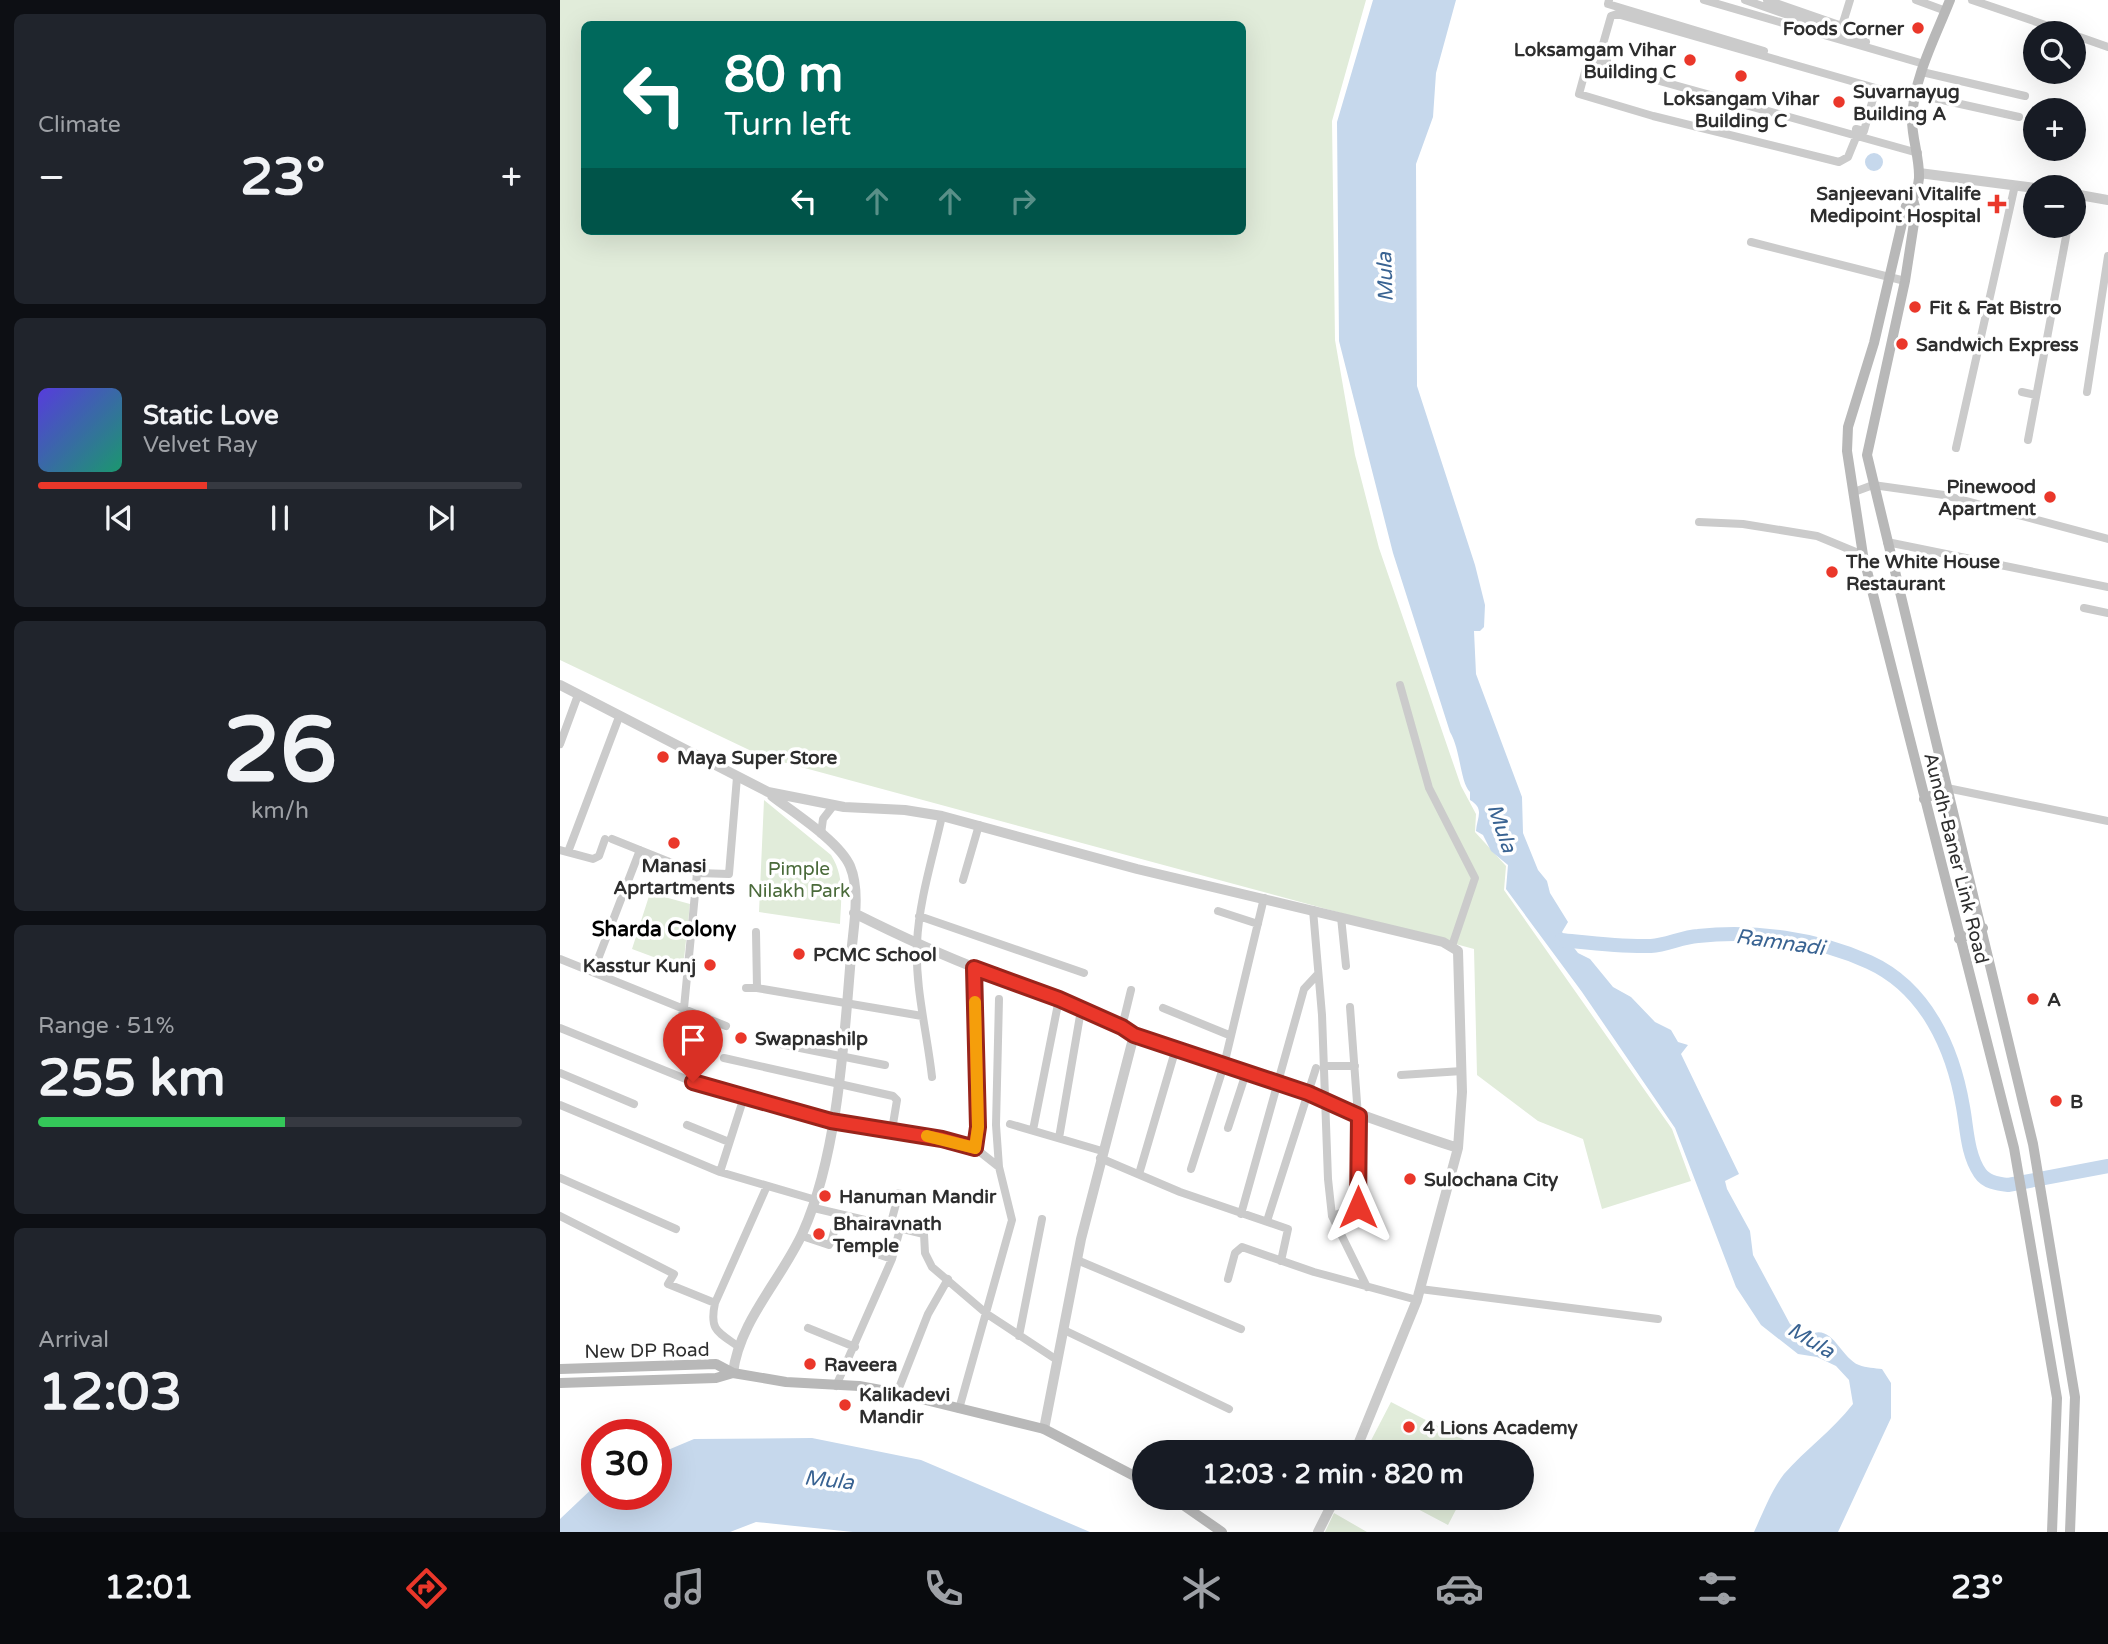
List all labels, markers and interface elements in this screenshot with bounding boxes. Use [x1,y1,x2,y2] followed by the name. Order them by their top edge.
[1783,18,1905,40] place label: Foods Corner
[1910,20,1926,36] marker: Foods Corner
[2023,21,2086,238] map controls
[2023,21,2086,84] button: search
[1514,39,1677,84] place label: Loksamgam Vihar Building C
[724,46,843,105] text: 80 m
[609,49,700,140] icon: left
[1682,52,1698,68] marker: Loksamgam Vihar Building C
[1733,68,1749,84] marker: Loksangam Vihar Building C
[1853,81,1960,126] place label: Suvarnayug Building A
[1663,88,1820,133] place label: Loksangam Vihar Building C
[1831,94,1847,110] marker: Suvarnayug Building A
[2023,98,2086,161] button: +
[724,106,851,144] text: Turn left
[38,111,121,139] text: Climate
[240,146,325,209] text: 23°
[38,155,65,201] text: −
[501,155,522,201] text: +
[2023,175,2086,238] button: −
[785,182,823,220] icon: left
[858,182,896,220] icon: ahead
[931,182,969,220] icon: ahead
[1004,182,1042,220] icon: right
[1809,183,1981,228] place label: Sanjeevani Vitalife Medipoint Hospital
[1987,194,2007,214] marker: Sanjeevani Vitalife Medipoint Hospital
[1372,250,1399,302] water label: Mula
[1929,297,2061,319] place label: Fit & Fat Bistro
[1907,299,1923,315] marker: Fit & Fat Bistro
[1916,334,2079,357] place label: Sandwich Express
[1894,336,1910,352] marker: Sandwich Express
[143,400,279,431] text: Static Love
[143,431,258,459] text: Velvet Ray
[1938,476,2037,521] place label: Pinewood Apartment
[2042,489,2058,505] marker: Pinewood Apartment
[100,499,138,537] icon: previous
[261,499,299,537] icon: pause
[422,499,460,537] icon: next
[1845,551,2000,595] place label: The White House Restaurant
[1824,564,1840,580] marker: The White House Restaurant
[223,696,337,806] text: 26
[677,747,838,770] place label: Maya Super Store
[655,749,671,765] marker: Maya Super Store
[1919,750,1993,966] street label: Aundh-Baner Link Road
[251,797,309,825] text: km/h
[1482,801,1522,857] water label: Mula
[666,835,682,851] marker: Manasi Aprtartments
[613,855,735,900] place label: Manasi Aprtartments
[748,858,850,902] park label: Pimple Nilakh Park
[592,917,737,942] district label: Sharda Colony
[1734,924,1829,961] water label: Ramnadi
[813,944,937,966] place label: PCMC School
[791,946,807,962] marker: PCMC School
[583,955,696,978] place label: Kasstur Kunj
[702,957,718,973] marker: Kasstur Kunj
[2047,989,2061,1011] place label: A
[2025,991,2041,1007] marker: A
[663,1010,723,1082] pin
[38,1012,174,1040] text: Range · 51%
[674,1021,712,1059] icon: arrive
[755,1028,868,1051] place label: Swapnashilp
[733,1030,749,1046] marker: Swapnashilp
[38,1047,226,1110] text: 255 km
[2070,1091,2083,1113] place label: B
[2048,1093,2064,1109] marker: B
[1424,1169,1559,1192] place label: Sulochana City
[1321,1170,1395,1244] position arrow
[1402,1171,1418,1187] marker: Sulochana City
[839,1186,997,1208] place label: Hanuman Mandir
[817,1188,833,1204] marker: Hanuman Mandir
[832,1213,942,1258] place label: Bhairavnath Temple
[811,1226,827,1242] marker: Bhairavnath Temple
[1783,1317,1840,1365] water label: Mula
[38,1326,109,1354] text: Arrival
[584,1339,710,1363] street label: New DP Road
[824,1354,897,1376] place label: Raveera
[802,1356,818,1372] marker: Raveera
[38,1361,182,1424] text: 12:03
[859,1384,950,1428] place label: Kalikadevi Mandir
[837,1397,853,1413] marker: Kalikadevi Mandir
[1423,1417,1578,1440] place label: 4 Lions Academy
[581,1419,672,1510] speed limit sign: 30
[1401,1419,1417,1435] marker: 4 Lions Academy
[1202,1459,1464,1490] text: 12:03 · 2 min · 820 m
[803,1465,856,1496] water label: Mula
[402,1564,451,1613] icon: directions
[660,1564,709,1613] icon: music
[919,1564,968,1613] icon: phone
[1177,1564,1226,1613] icon: climate
[1435,1564,1484,1613] icon: car
[1693,1564,1742,1613] icon: filters
[105,1569,193,1607] text: 12:01
[1951,1569,2003,1607] text: 23°

